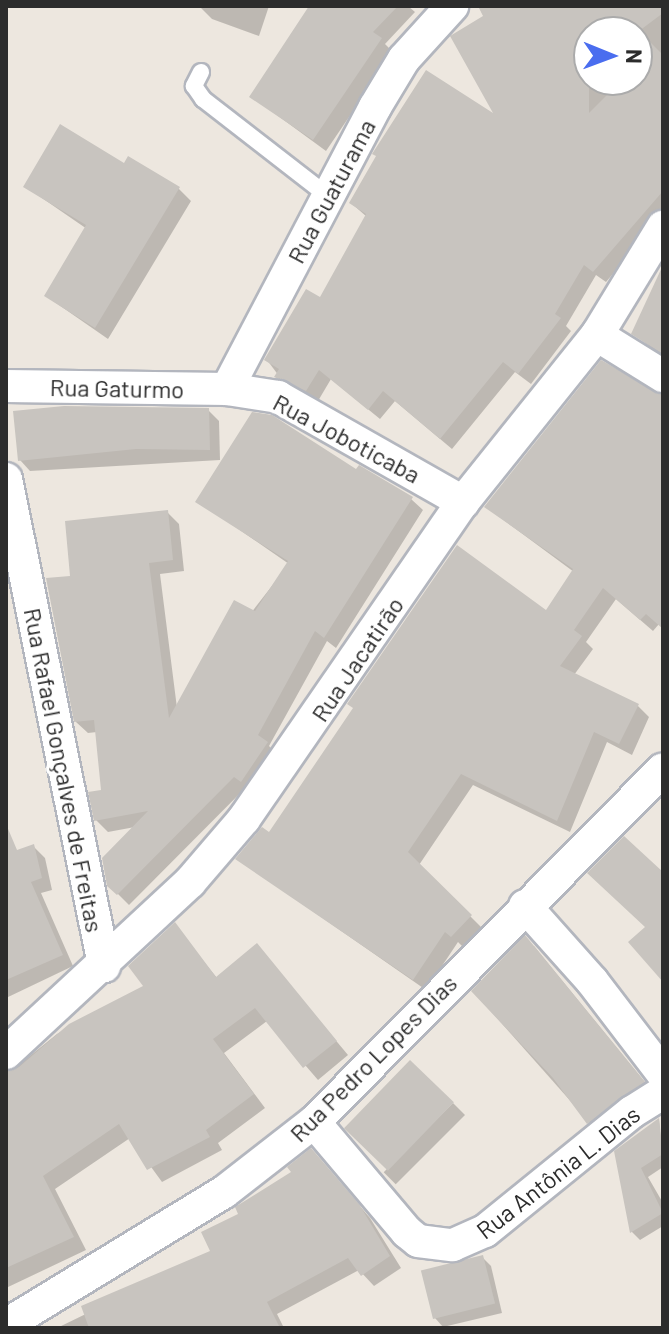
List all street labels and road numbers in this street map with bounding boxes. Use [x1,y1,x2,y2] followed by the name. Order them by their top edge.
[281,114,381,268] street label: Rua Guaturama
[50,372,184,404] street label: Rua Gaturmo
[269,387,425,489] street label: Rua Joboticaba
[305,591,409,727] street label: Rua Jacatirão
[18,605,110,935] street label: Rua Rafael Gonçalves de Freitas
[284,969,462,1147] street label: Rua Pedro Lopes Dias
[471,1099,645,1245] street label: Rua Antônia L. Dias

